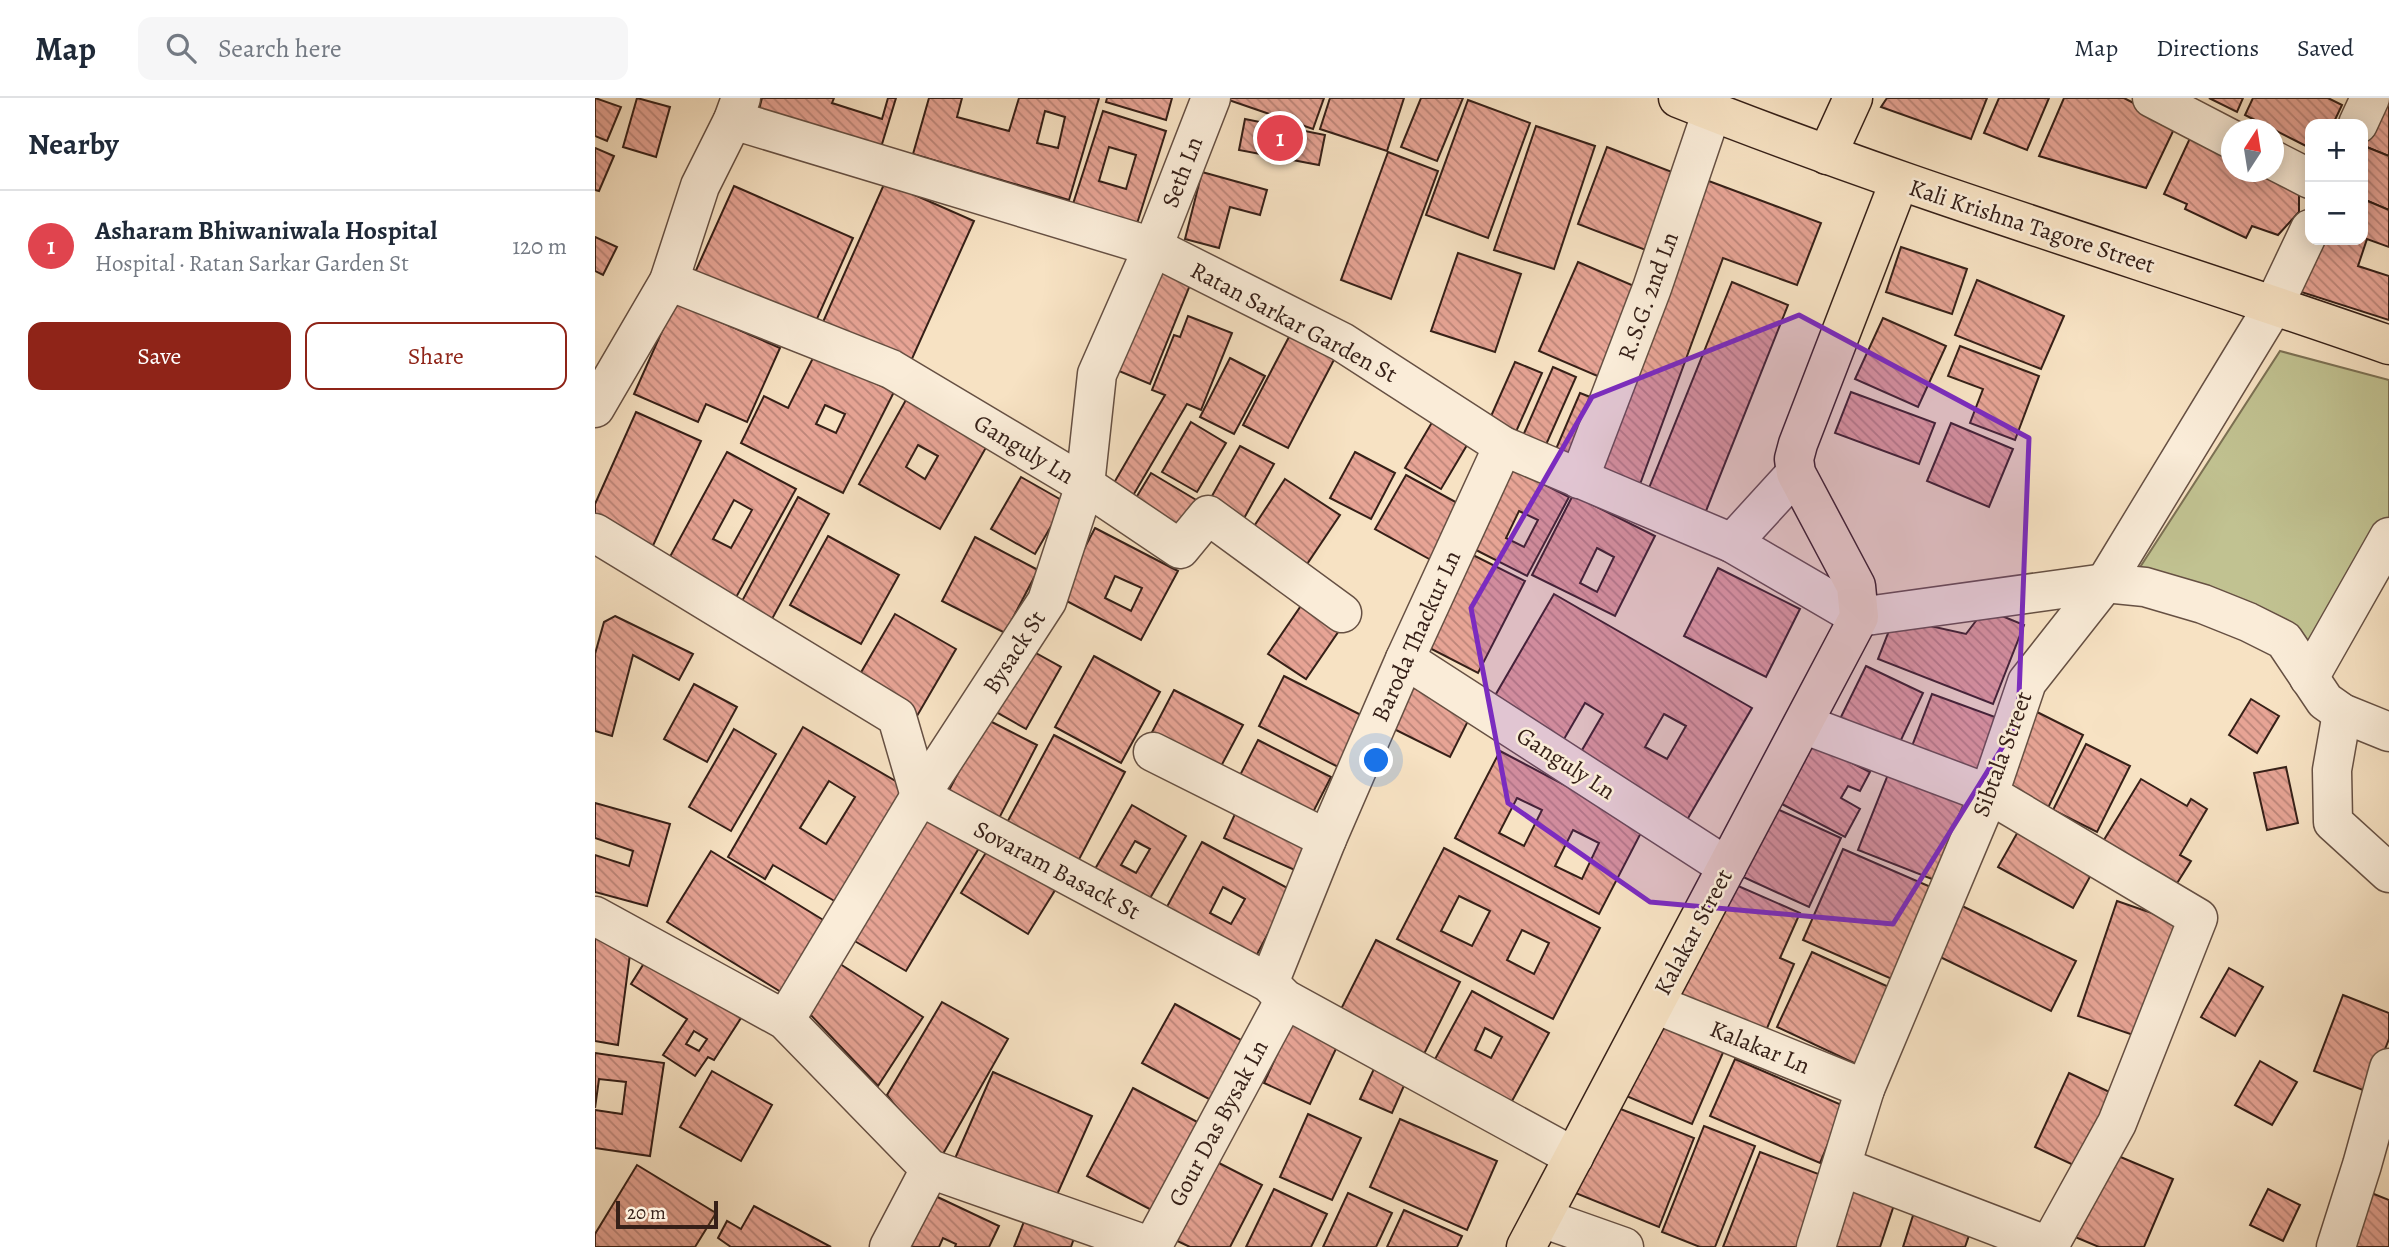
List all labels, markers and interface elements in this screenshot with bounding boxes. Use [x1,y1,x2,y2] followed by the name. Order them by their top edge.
[138,17,628,80] search box
[35,26,96,71] text: Map
[162,29,200,67] icon: search
[218,31,342,66] text: Search here
[2074,32,2118,64] text: Map
[2156,32,2259,64] text: Directions
[2297,32,2354,64] text: Saved
[1257,112,1303,164] pin: 1
[2221,119,2284,182] north arrow
[2305,119,2368,245] map controls
[2305,119,2368,182] button: +
[28,124,119,164] text: Nearby
[1154,132,1210,212] street label: Seth Ln
[1905,171,2159,281] street label: Kali Krishna Tagore Street
[2305,182,2368,245] button: −
[95,213,437,248] text: Asharam Bhiwaniwala Hospital
[1610,227,1686,365] street label: R.S.G. 2nd Ln
[47,231,55,262] text: 1
[512,231,567,262] text: 120 m
[95,248,409,279] text: Hospital · Ratan Sarkar Garden St
[1185,254,1403,390] street label: Ratan Sarkar Garden St
[28,322,291,390] button: Save
[305,322,567,390] button: Share
[968,407,1080,491] street label: Ganguly Ln
[1364,545,1468,727] street label: Baroda Thackur Ln
[975,604,1053,700] street label: Bysack St
[1965,687,2040,821] street label: Sibtala Street
[1510,719,1622,807] street label: Ganguly Ln
[1359,743,1393,777] your location
[968,813,1146,927] street label: Sovaram Basack St
[1646,863,1740,1001] street label: Kalakar Street
[1705,1013,1815,1081] street label: Kalakar Ln
[1161,1034,1275,1212] street label: Gour Das Bysak Ln
[616,1198,717,1230] scale bar
[627,1200,666,1226] text: 20 m

